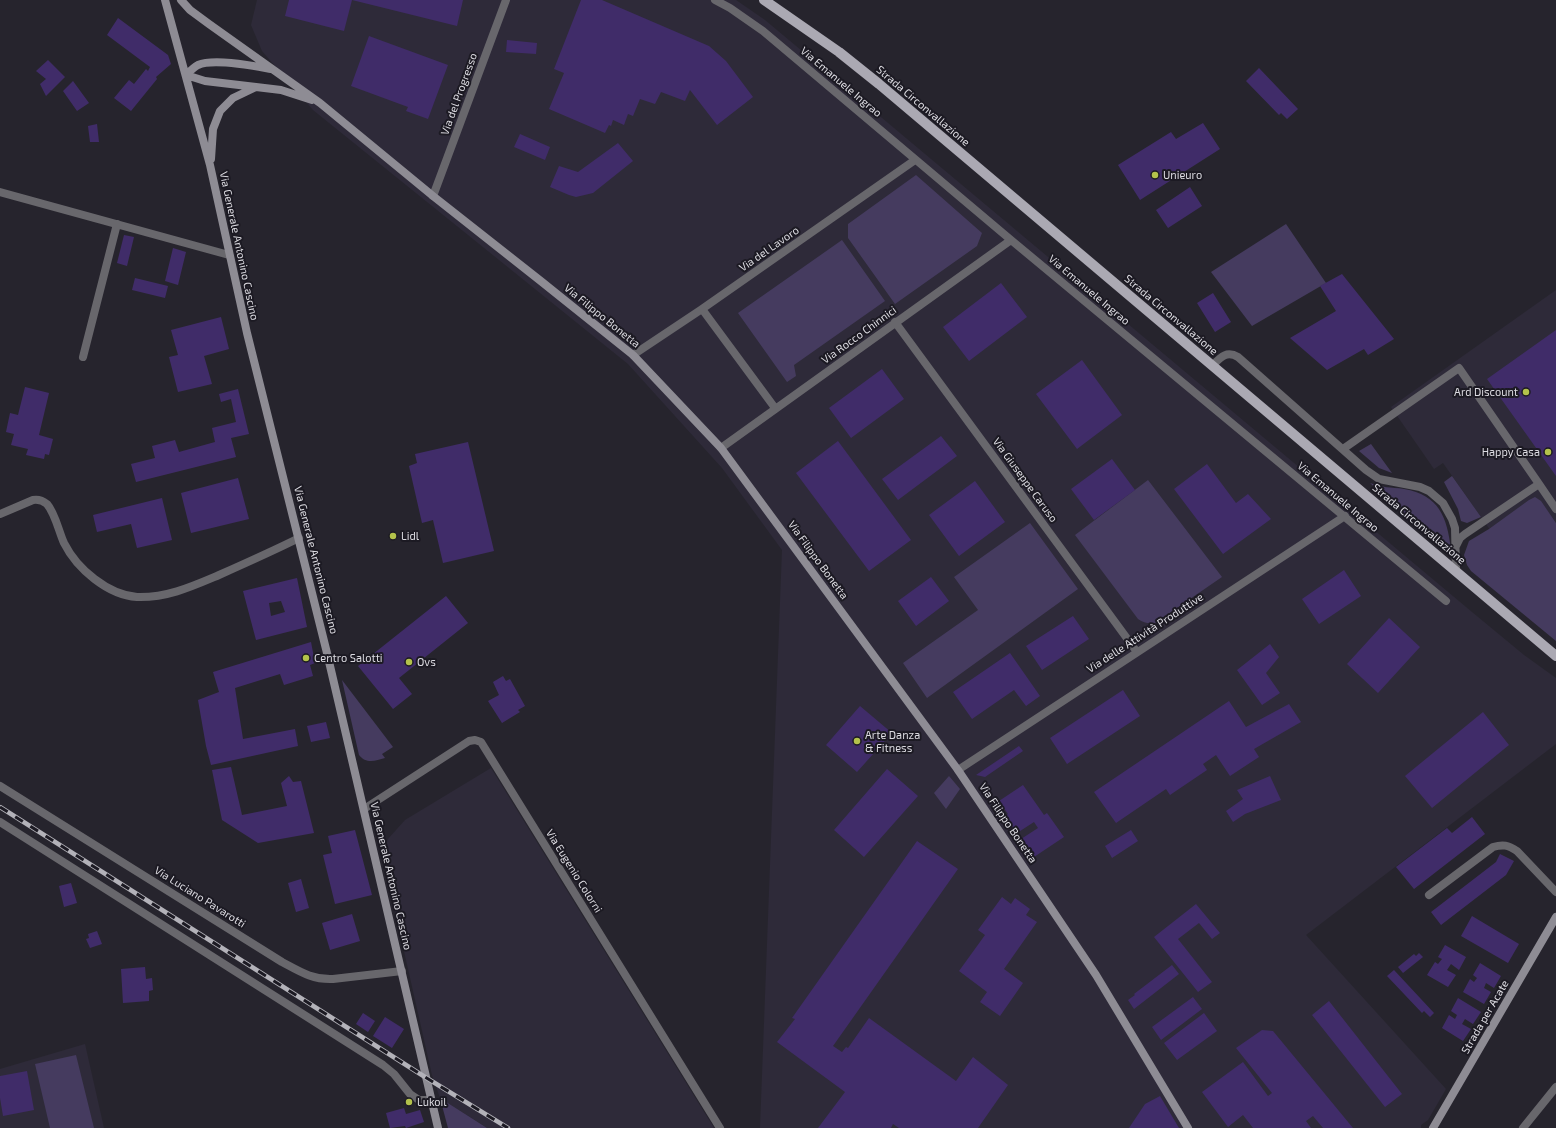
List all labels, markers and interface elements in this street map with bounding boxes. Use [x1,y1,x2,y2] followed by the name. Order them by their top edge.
[798,44,884,120] street label: Via Emanuele Ingrao
[438,51,480,137] street label: Via del Progresso
[874,63,972,149] street label: Strada Circonvallazione
[1163,168,1202,182] place label: Unieuro
[217,170,261,322] street label: Via Generale Antonino Cascino
[1150,170,1160,180] marker: Unieuro
[737,223,801,275] street label: Via del Lavoro
[1046,252,1132,328] street label: Via Emanuele Ingrao
[1122,272,1220,358] street label: Strada Circonvallazione
[561,281,643,351] street label: Via Filippo Bonetta
[819,303,899,367] street label: Via Rocco Chinnici
[1454,385,1518,399] place label: Ard Discount
[1521,387,1531,397] marker: Ard Discount
[990,435,1060,525] street label: Via Giuseppe Caruso
[1482,445,1540,459] place label: Happy Casa
[1543,447,1553,457] marker: Happy Casa
[1295,459,1381,535] street label: Via Emanuele Ingrao
[1370,481,1468,567] street label: Strada Circonvallazione
[291,485,341,635] street label: Via Generale Antonino Cascino
[785,518,851,602] street label: Via Filippo Bonetta
[401,529,419,543] place label: Lidl
[388,531,398,541] marker: Lidl
[1084,590,1206,676] street label: Via delle Attività Produttive
[314,651,383,665] place label: Centro Salotti
[301,653,311,663] marker: Centro Salotti
[417,655,436,669] place label: Ovs
[404,657,414,667] marker: Ovs
[865,728,920,754] place label: Arte Danza & Fitness
[852,736,862,746] marker: Arte Danza & Fitness
[976,780,1040,866] street label: Via Filippo Bonetta
[368,801,414,951] street label: Via Generale Antonino Cascino
[543,827,605,915] street label: Via Eugenio Colorni
[152,864,248,930] street label: Via Luciano Pavarotti
[1459,978,1511,1056] street label: Strada per Acate
[417,1095,447,1109] place label: Lukoil
[404,1097,414,1107] marker: Lukoil

